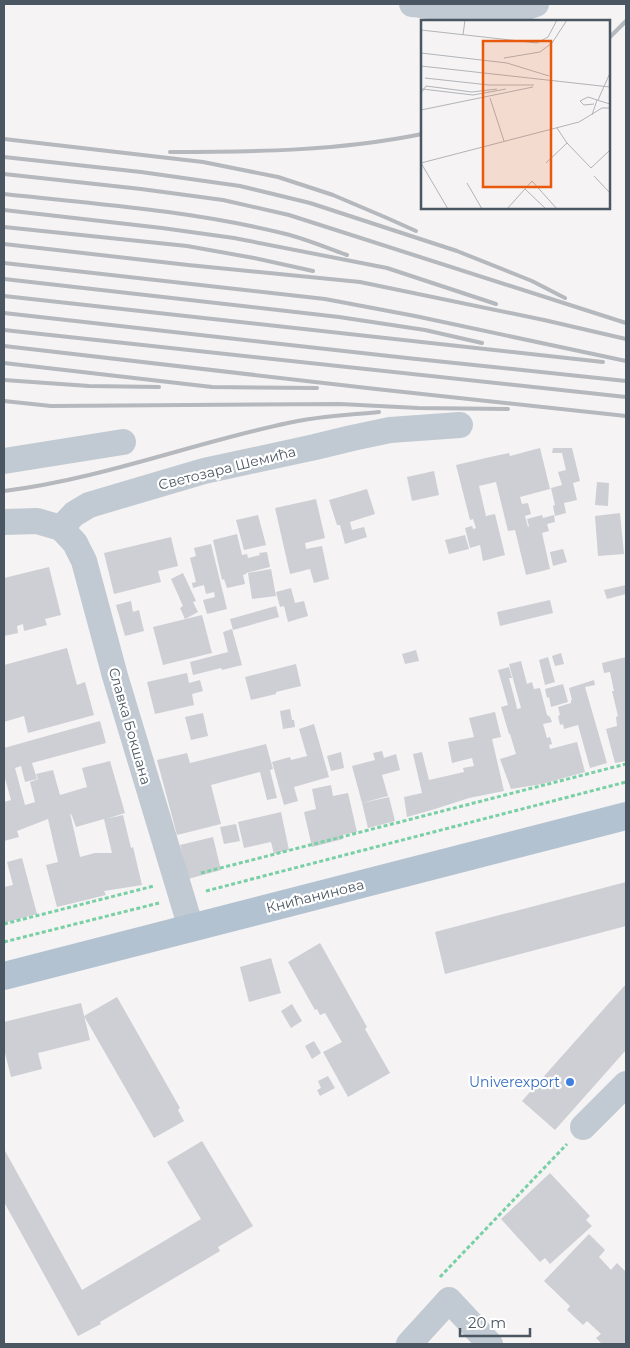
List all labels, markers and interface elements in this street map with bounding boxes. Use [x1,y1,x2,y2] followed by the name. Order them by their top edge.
[421,20,610,209] inset map
[156,442,298,494] street label: Светозара Шемића
[105,665,155,787] street label: Славка Бокшана
[264,875,366,917] street label: Книћанинова
[469,1073,560,1091] place label: Univerexport
[564,1076,576,1088] marker: Univerexport
[460,1306,530,1338] scale bar
[468,1313,506,1332] text: 20 m

